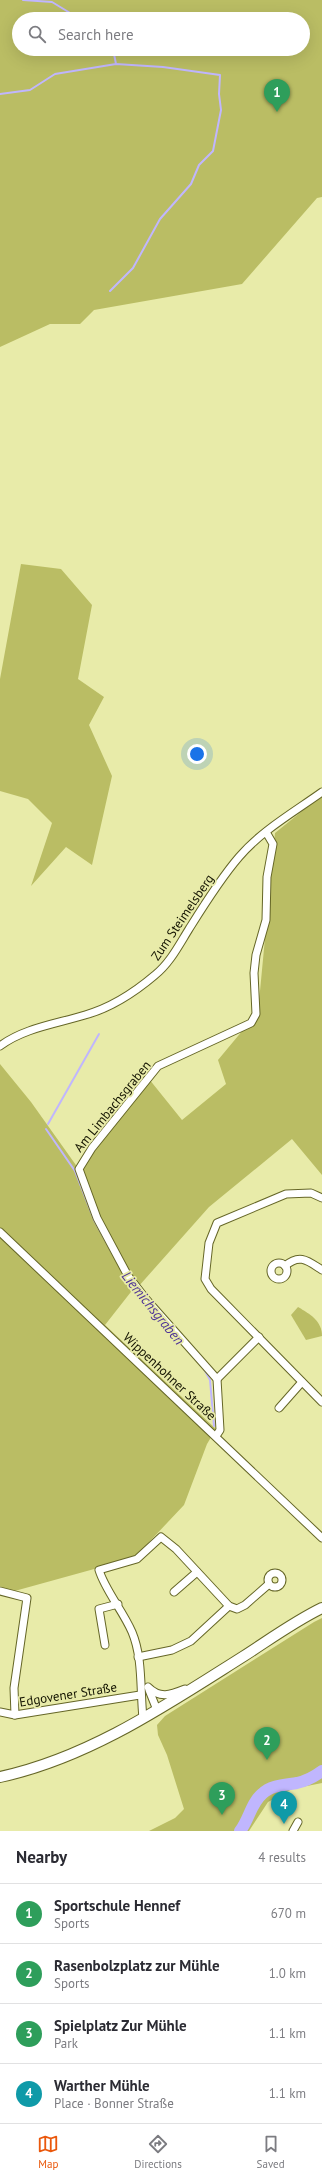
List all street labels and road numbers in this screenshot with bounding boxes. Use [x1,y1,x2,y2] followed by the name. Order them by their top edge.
[147,871,218,964] street label: Zum Steimelsberg
[70,1057,155,1156] street label: Am Limbachsgraben
[120,1329,220,1424] street label: Wippenhohner Straße
[18,1678,118,1711] street label: Edgovener Straße

